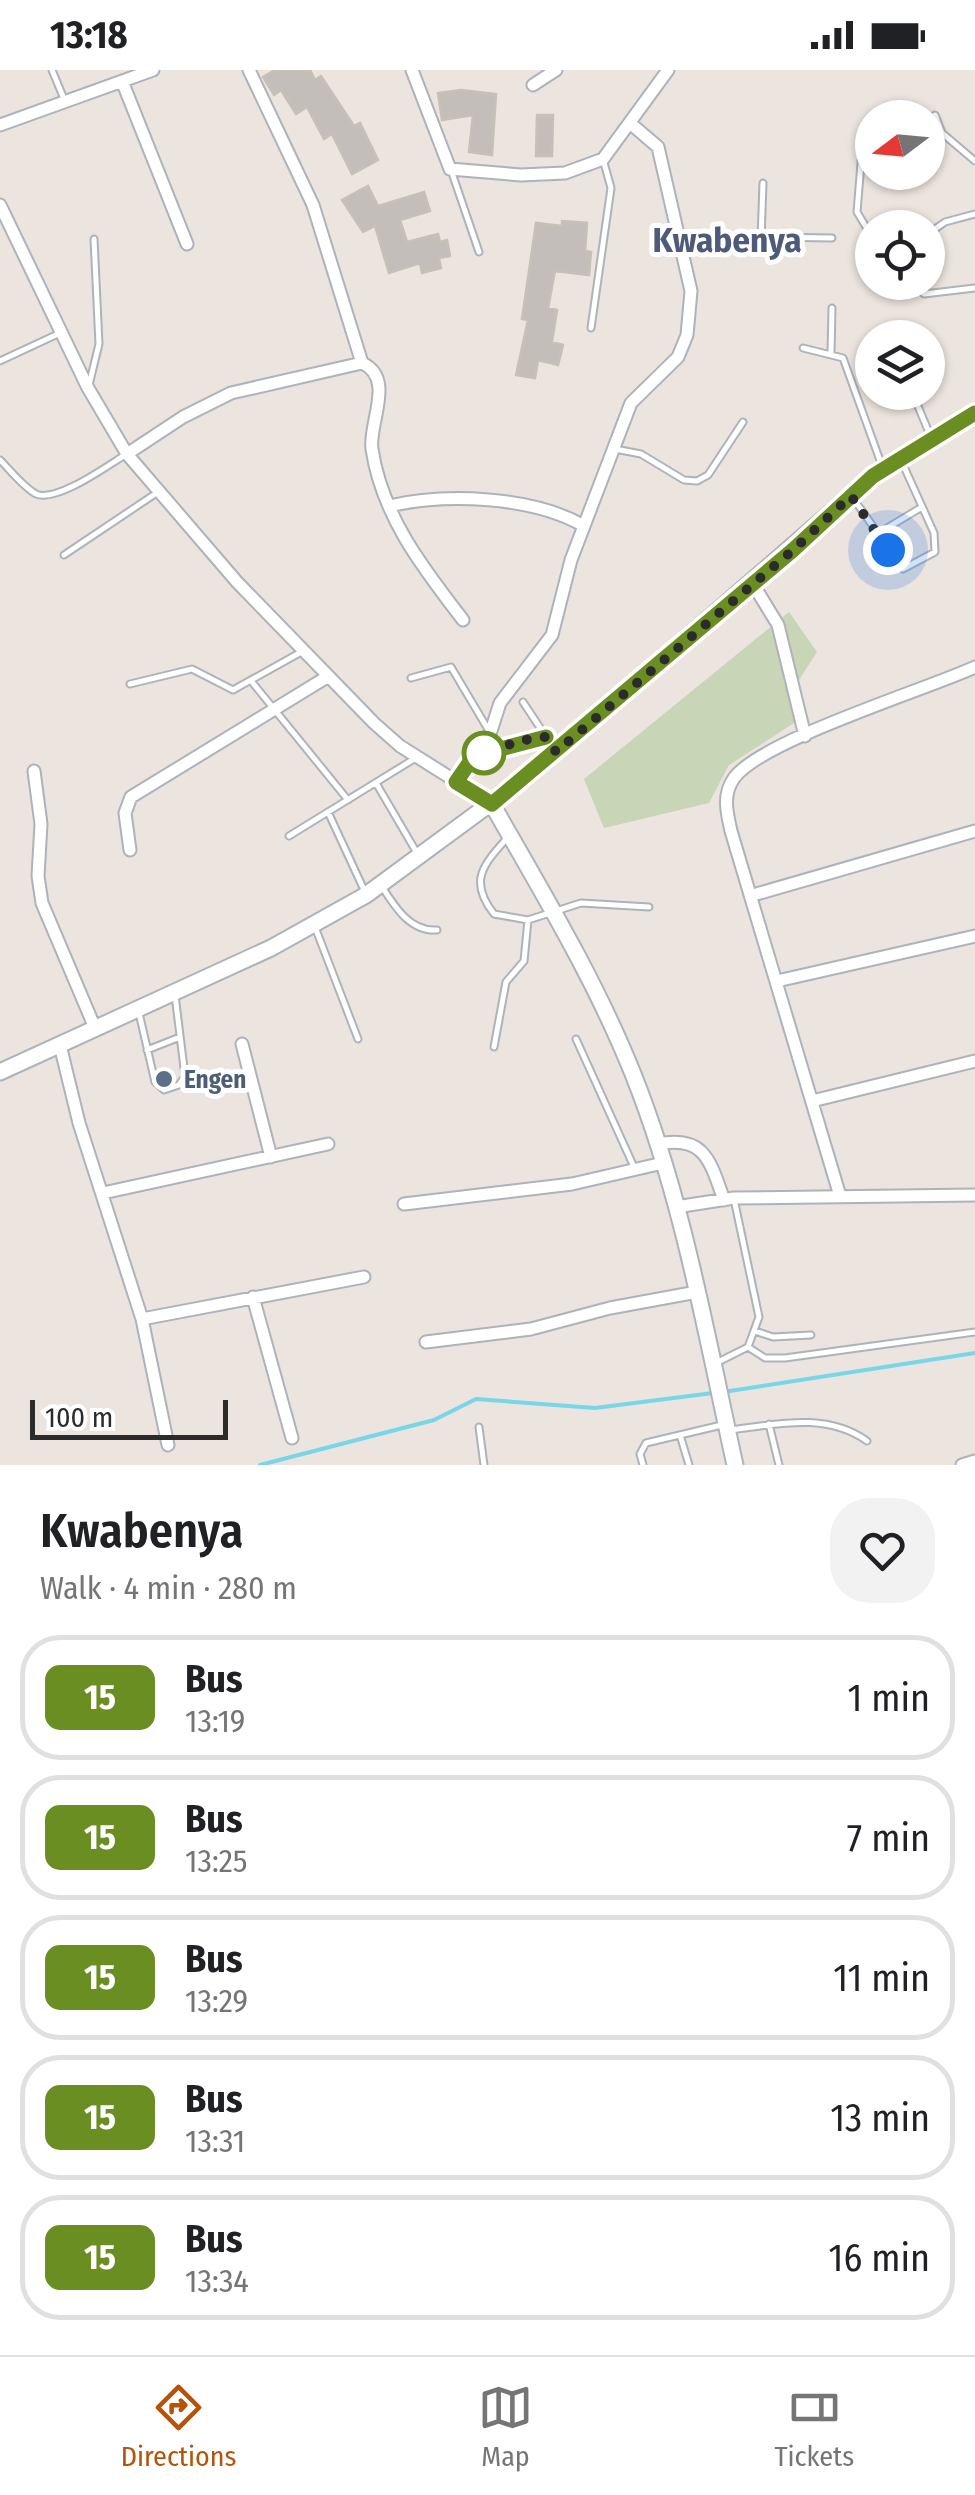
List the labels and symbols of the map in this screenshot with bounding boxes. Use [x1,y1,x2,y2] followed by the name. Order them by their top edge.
[855,100,945,190] north arrow
[652,219,802,261] district label: Kwabenya
[863,525,913,575] your location
[463,732,505,774] unlabelled marker
[184,1065,246,1095] place label: Engen
[153,1068,175,1090] marker: Engen
[30,1395,228,1440] scale bar

